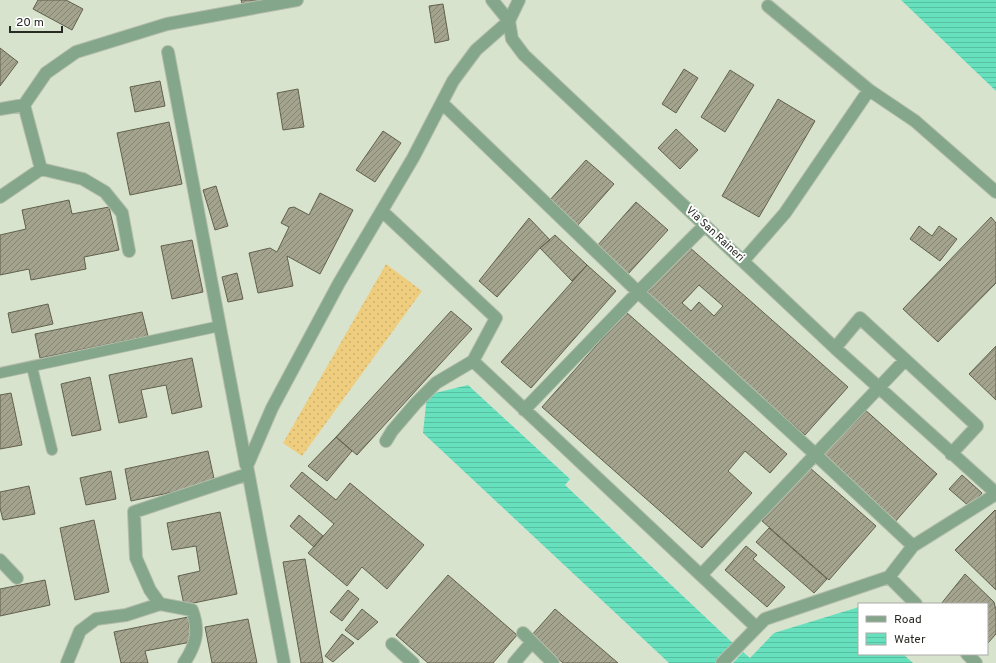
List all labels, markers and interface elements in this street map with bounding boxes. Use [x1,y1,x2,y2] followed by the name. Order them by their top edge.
[10,8,62,34] scale bar
[16,15,44,31] text: 20 m
[683,203,747,265] street label: Via San Raineri
[858,603,988,655] legend
[894,612,922,628] text: Road
[894,632,926,648] text: Water

